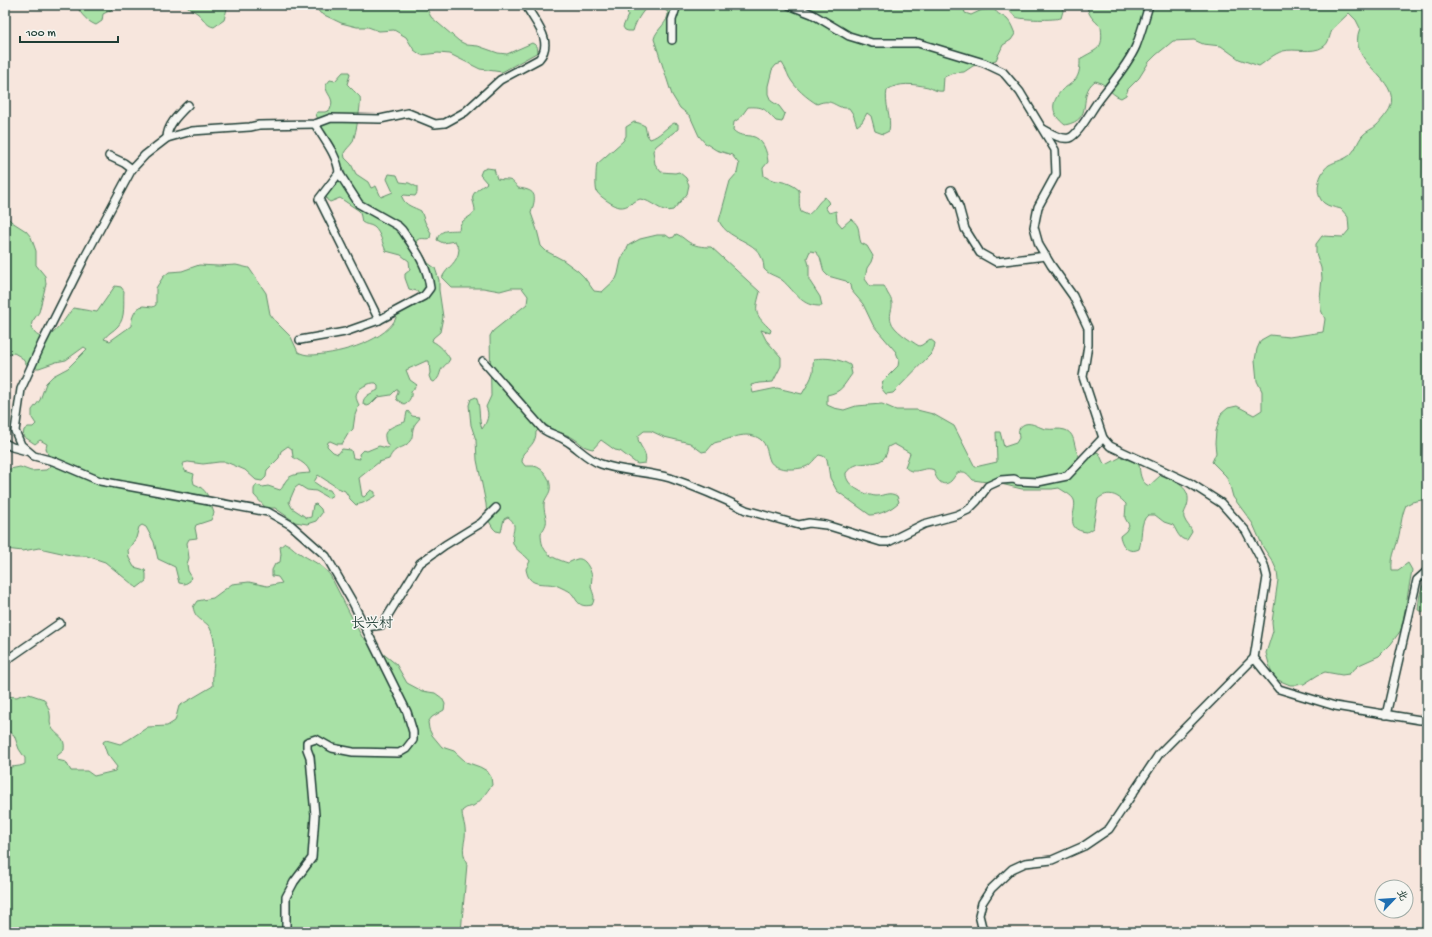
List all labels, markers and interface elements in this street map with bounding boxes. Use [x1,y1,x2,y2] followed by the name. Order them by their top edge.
[20,18,118,44] scale bar
[25,27,56,41] text: 100 m
[351,615,393,633] district label: 长兴村
[1374,879,1414,919] north arrow
[1393,888,1409,903] text: 北

